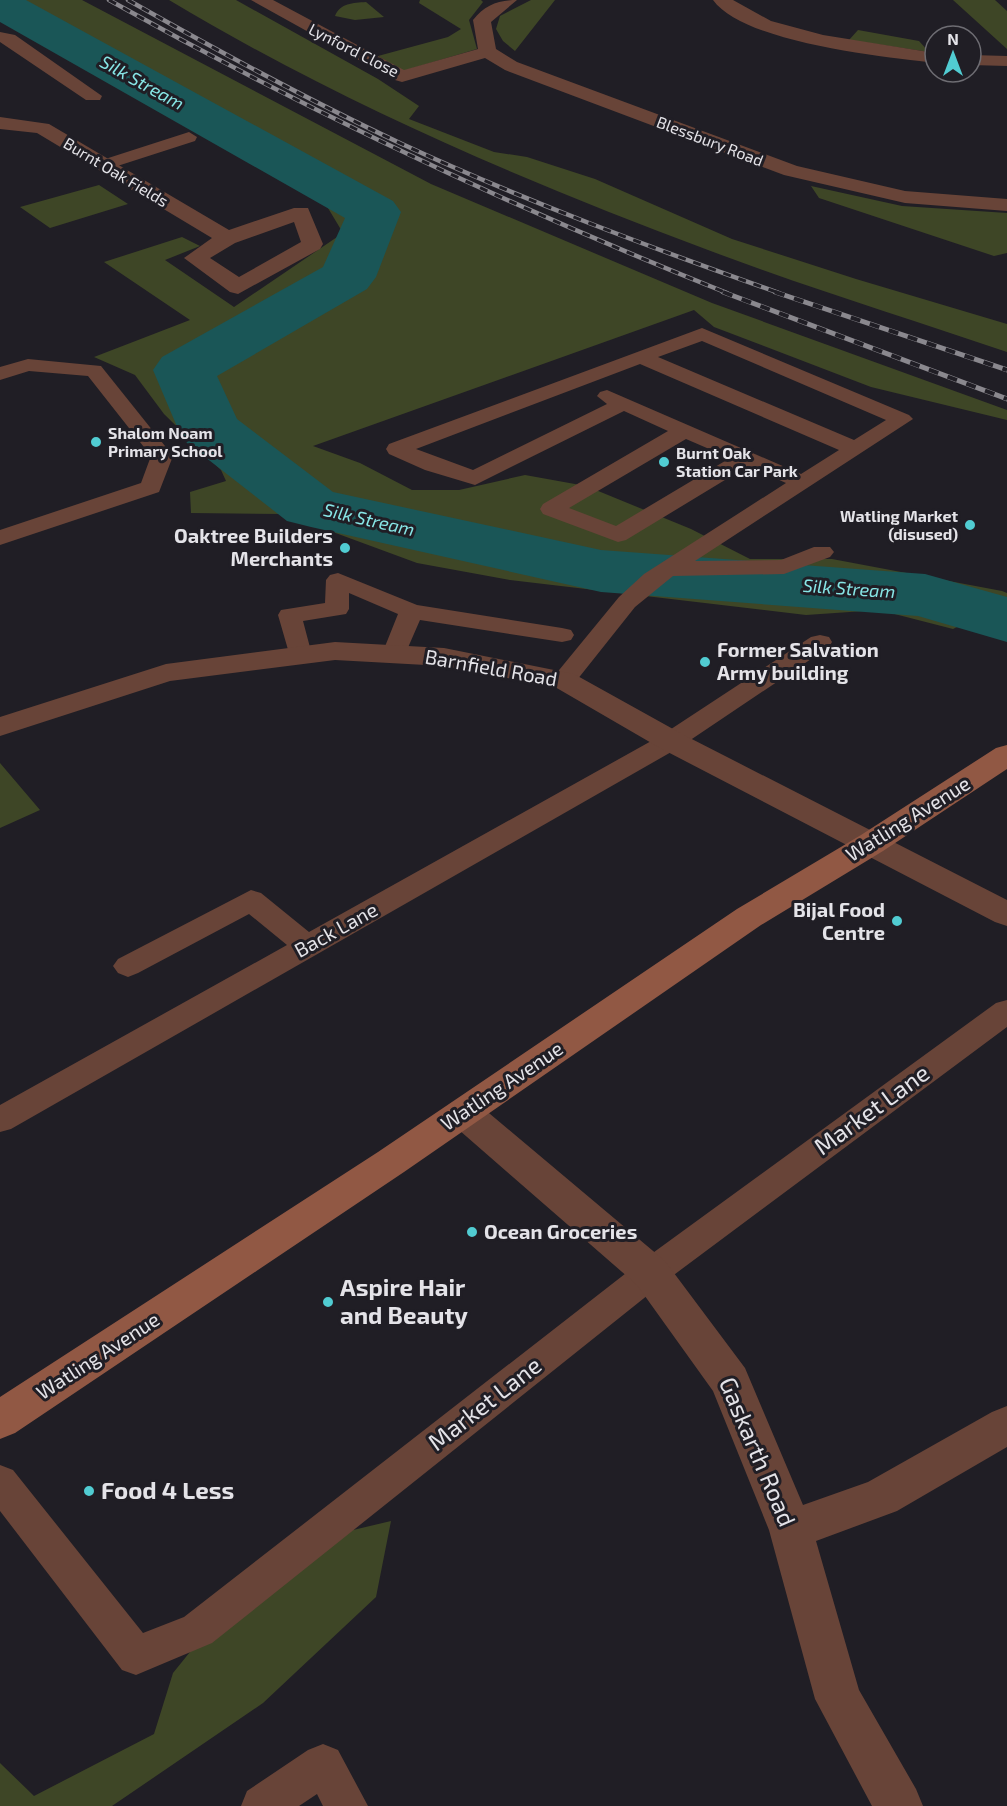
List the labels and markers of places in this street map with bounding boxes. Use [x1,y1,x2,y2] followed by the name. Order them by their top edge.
[108,423,223,461] place label: Shalom Noam Primary School
[89,435,103,449] marker: Shalom Noam Primary School
[676,443,798,480] place label: Burnt Oak Station Car Park
[657,455,671,469] marker: Burnt Oak Station Car Park
[840,506,958,543] place label: Watling Market (disused)
[963,518,977,532] marker: Watling Market (disused)
[174,523,333,570] place label: Oaktree Builders Merchants
[338,541,352,555] marker: Oaktree Builders Merchants
[717,637,879,685] place label: Former Salvation Army building
[698,655,712,669] marker: Former Salvation Army building
[793,897,885,944] place label: Bijal Food Centre
[890,914,904,928] marker: Bijal Food Centre
[484,1219,637,1243] place label: Ocean Groceries
[465,1225,479,1239] marker: Ocean Groceries
[340,1272,468,1329] place label: Aspire Hair and Beauty
[321,1295,335,1309] marker: Aspire Hair and Beauty
[101,1475,234,1504] place label: Food 4 Less
[82,1484,96,1498] marker: Food 4 Less

